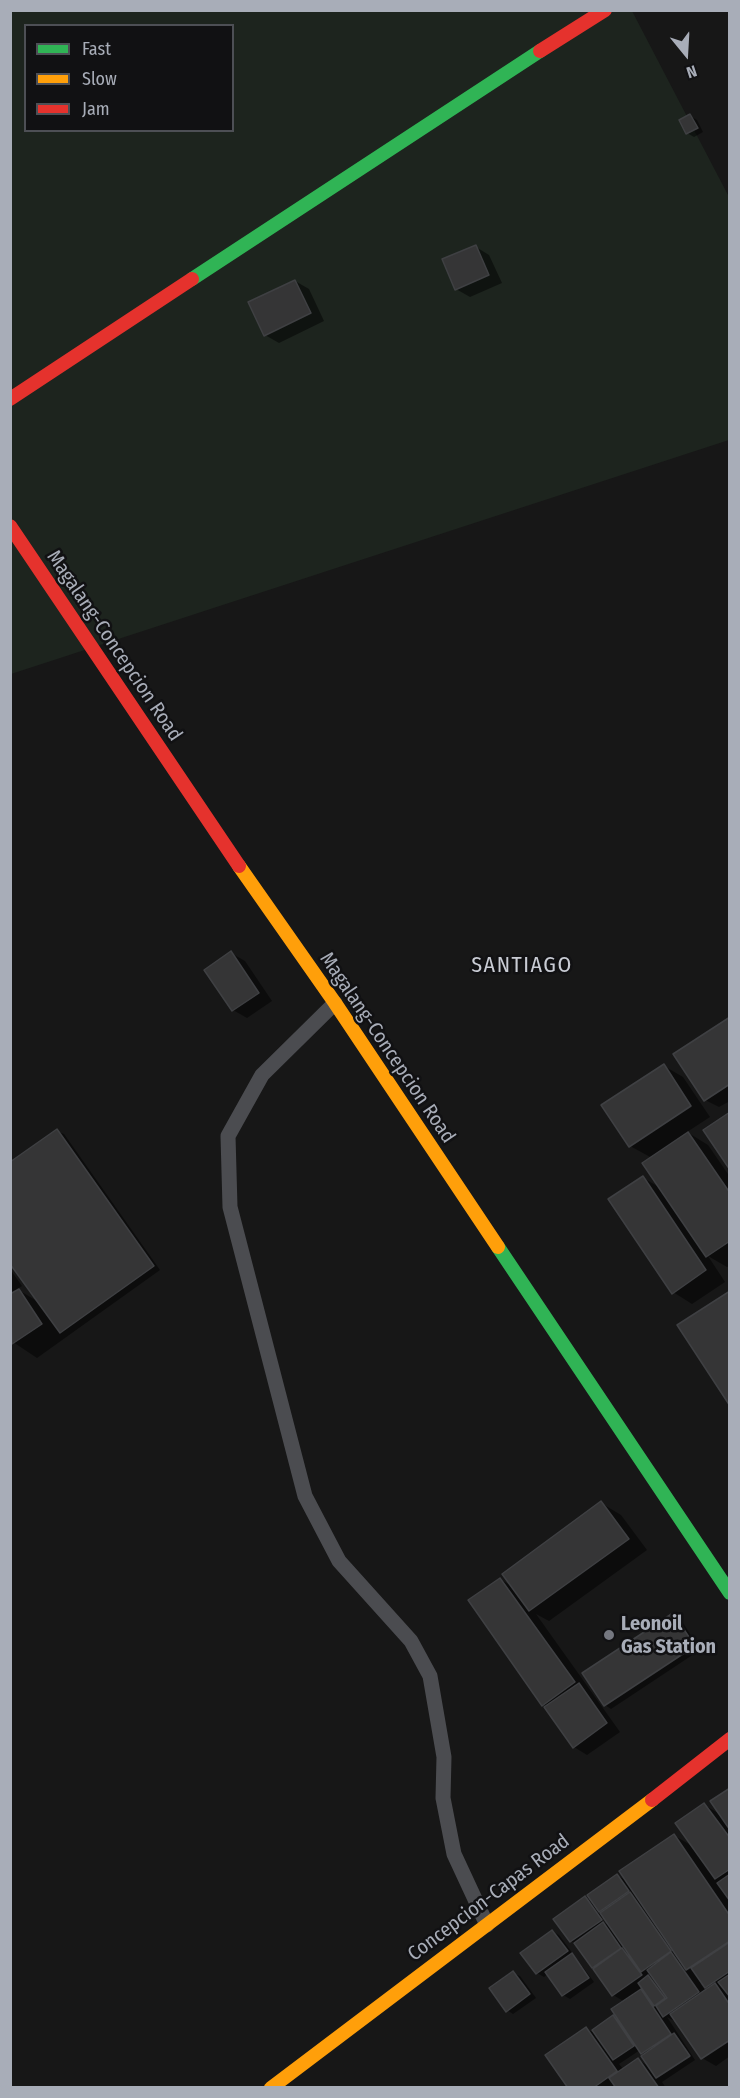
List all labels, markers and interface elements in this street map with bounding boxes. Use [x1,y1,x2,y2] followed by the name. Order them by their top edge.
[24,24,234,132] legend
[656,24,716,84] north arrow
[82,38,111,60] text: Fast
[684,61,699,82] text: N
[82,68,117,90] text: Slow
[82,98,110,120] text: Jam
[41,546,187,746] street label: Magalang-Concepcion Road
[314,948,460,1148] street label: Magalang-Concepcion Road
[471,953,573,979] district label: SANTIAGO
[621,1612,716,1659] place label: Leonoil Gas Station
[602,1628,616,1642] marker: Leonoil Gas Station
[403,1829,575,1967] street label: Concepcion-Capas Road

